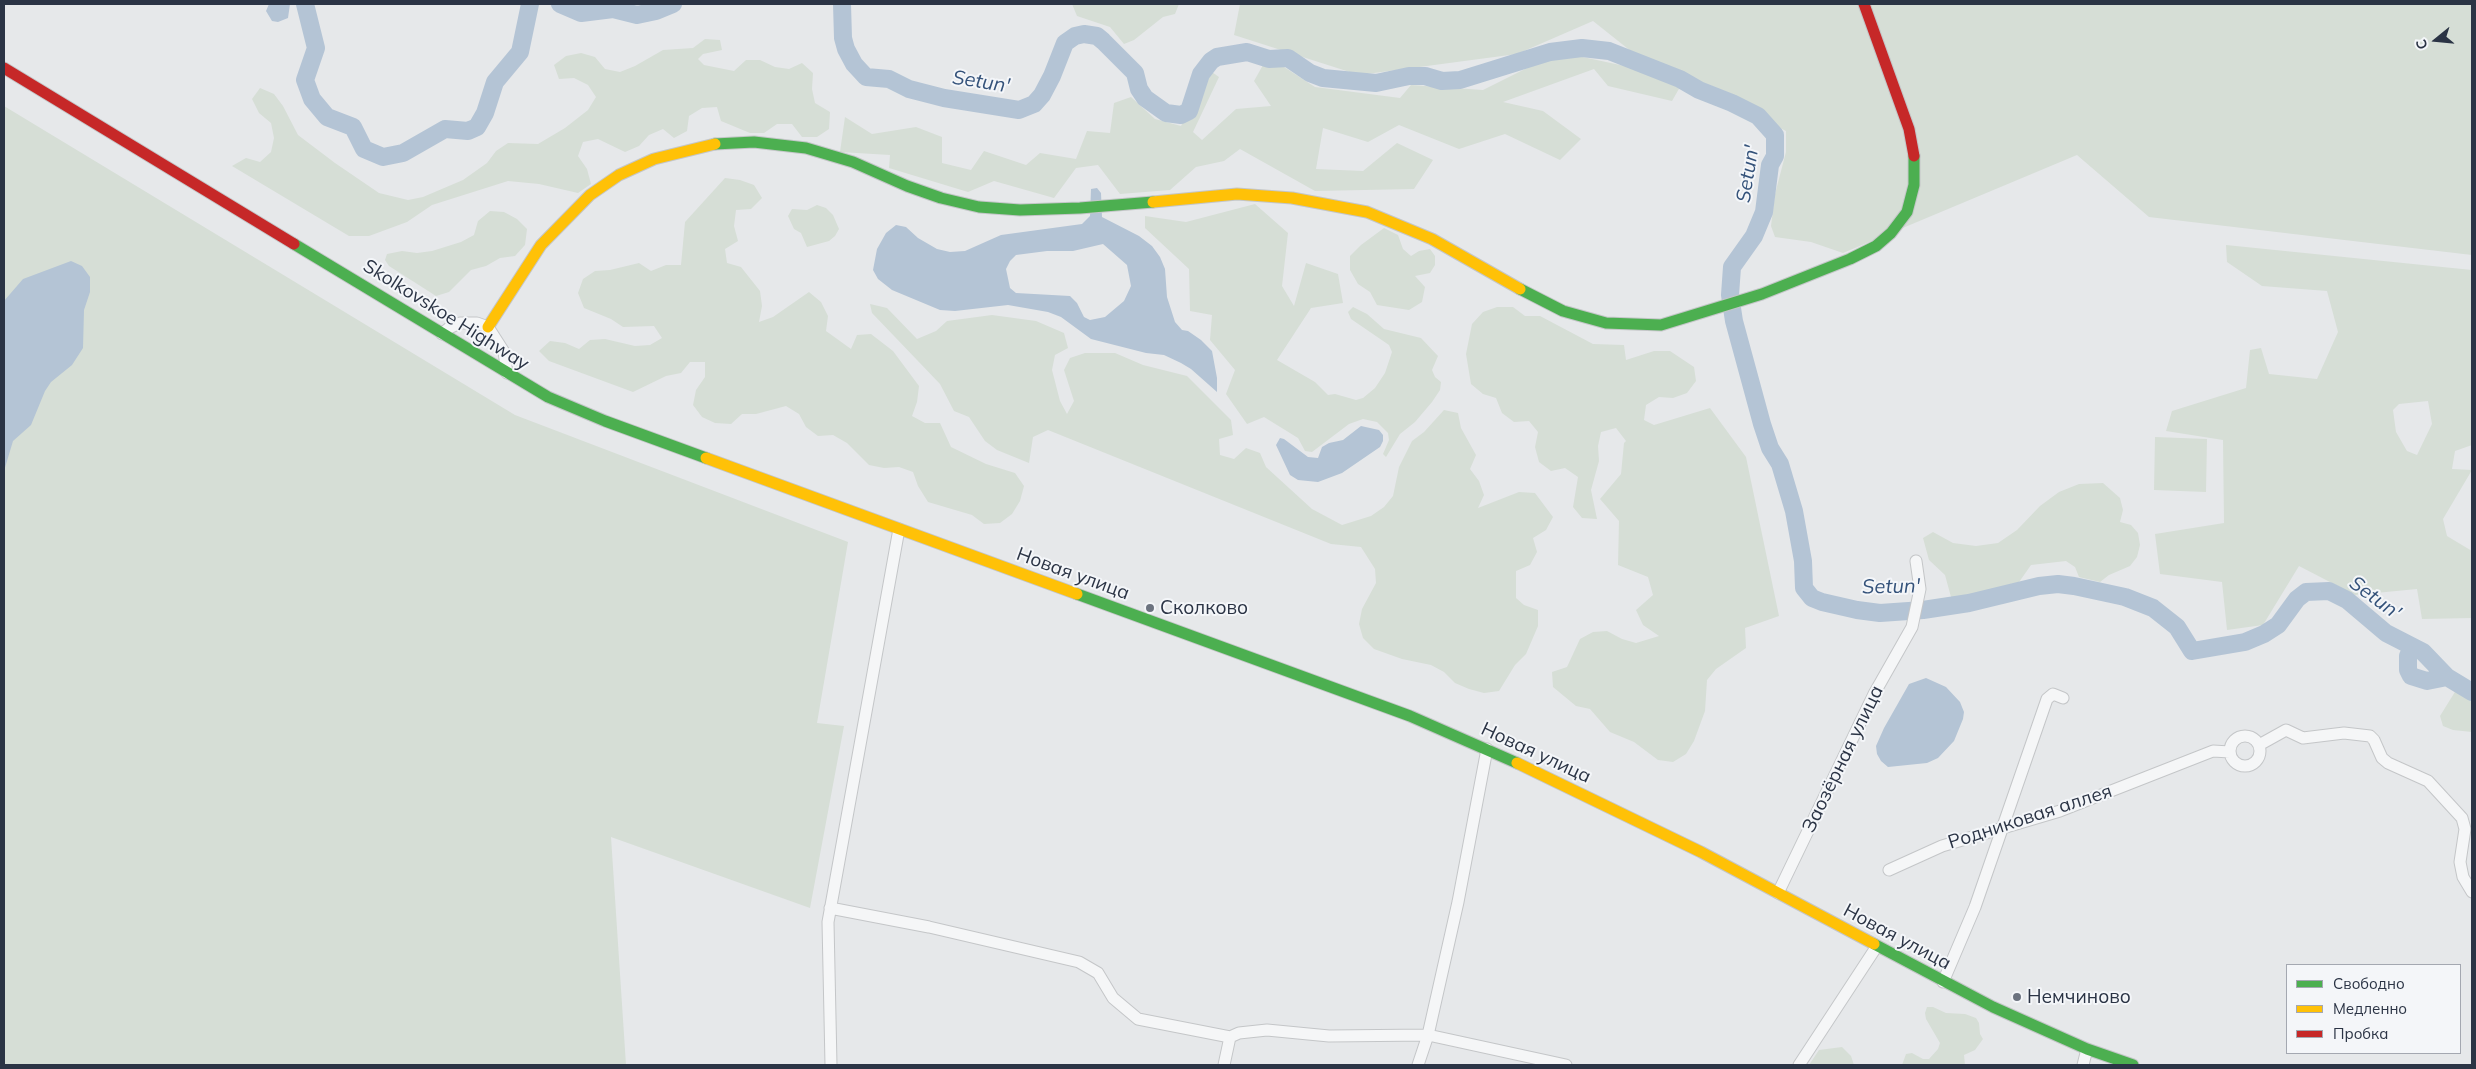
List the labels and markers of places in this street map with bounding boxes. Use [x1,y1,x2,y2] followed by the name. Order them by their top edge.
[1160,597,1248,619] place label: Сколково
[1144,602,1156,614] marker: Сколково
[2027,986,2131,1008] place label: Немчиново
[2011,991,2023,1003] marker: Немчиново

